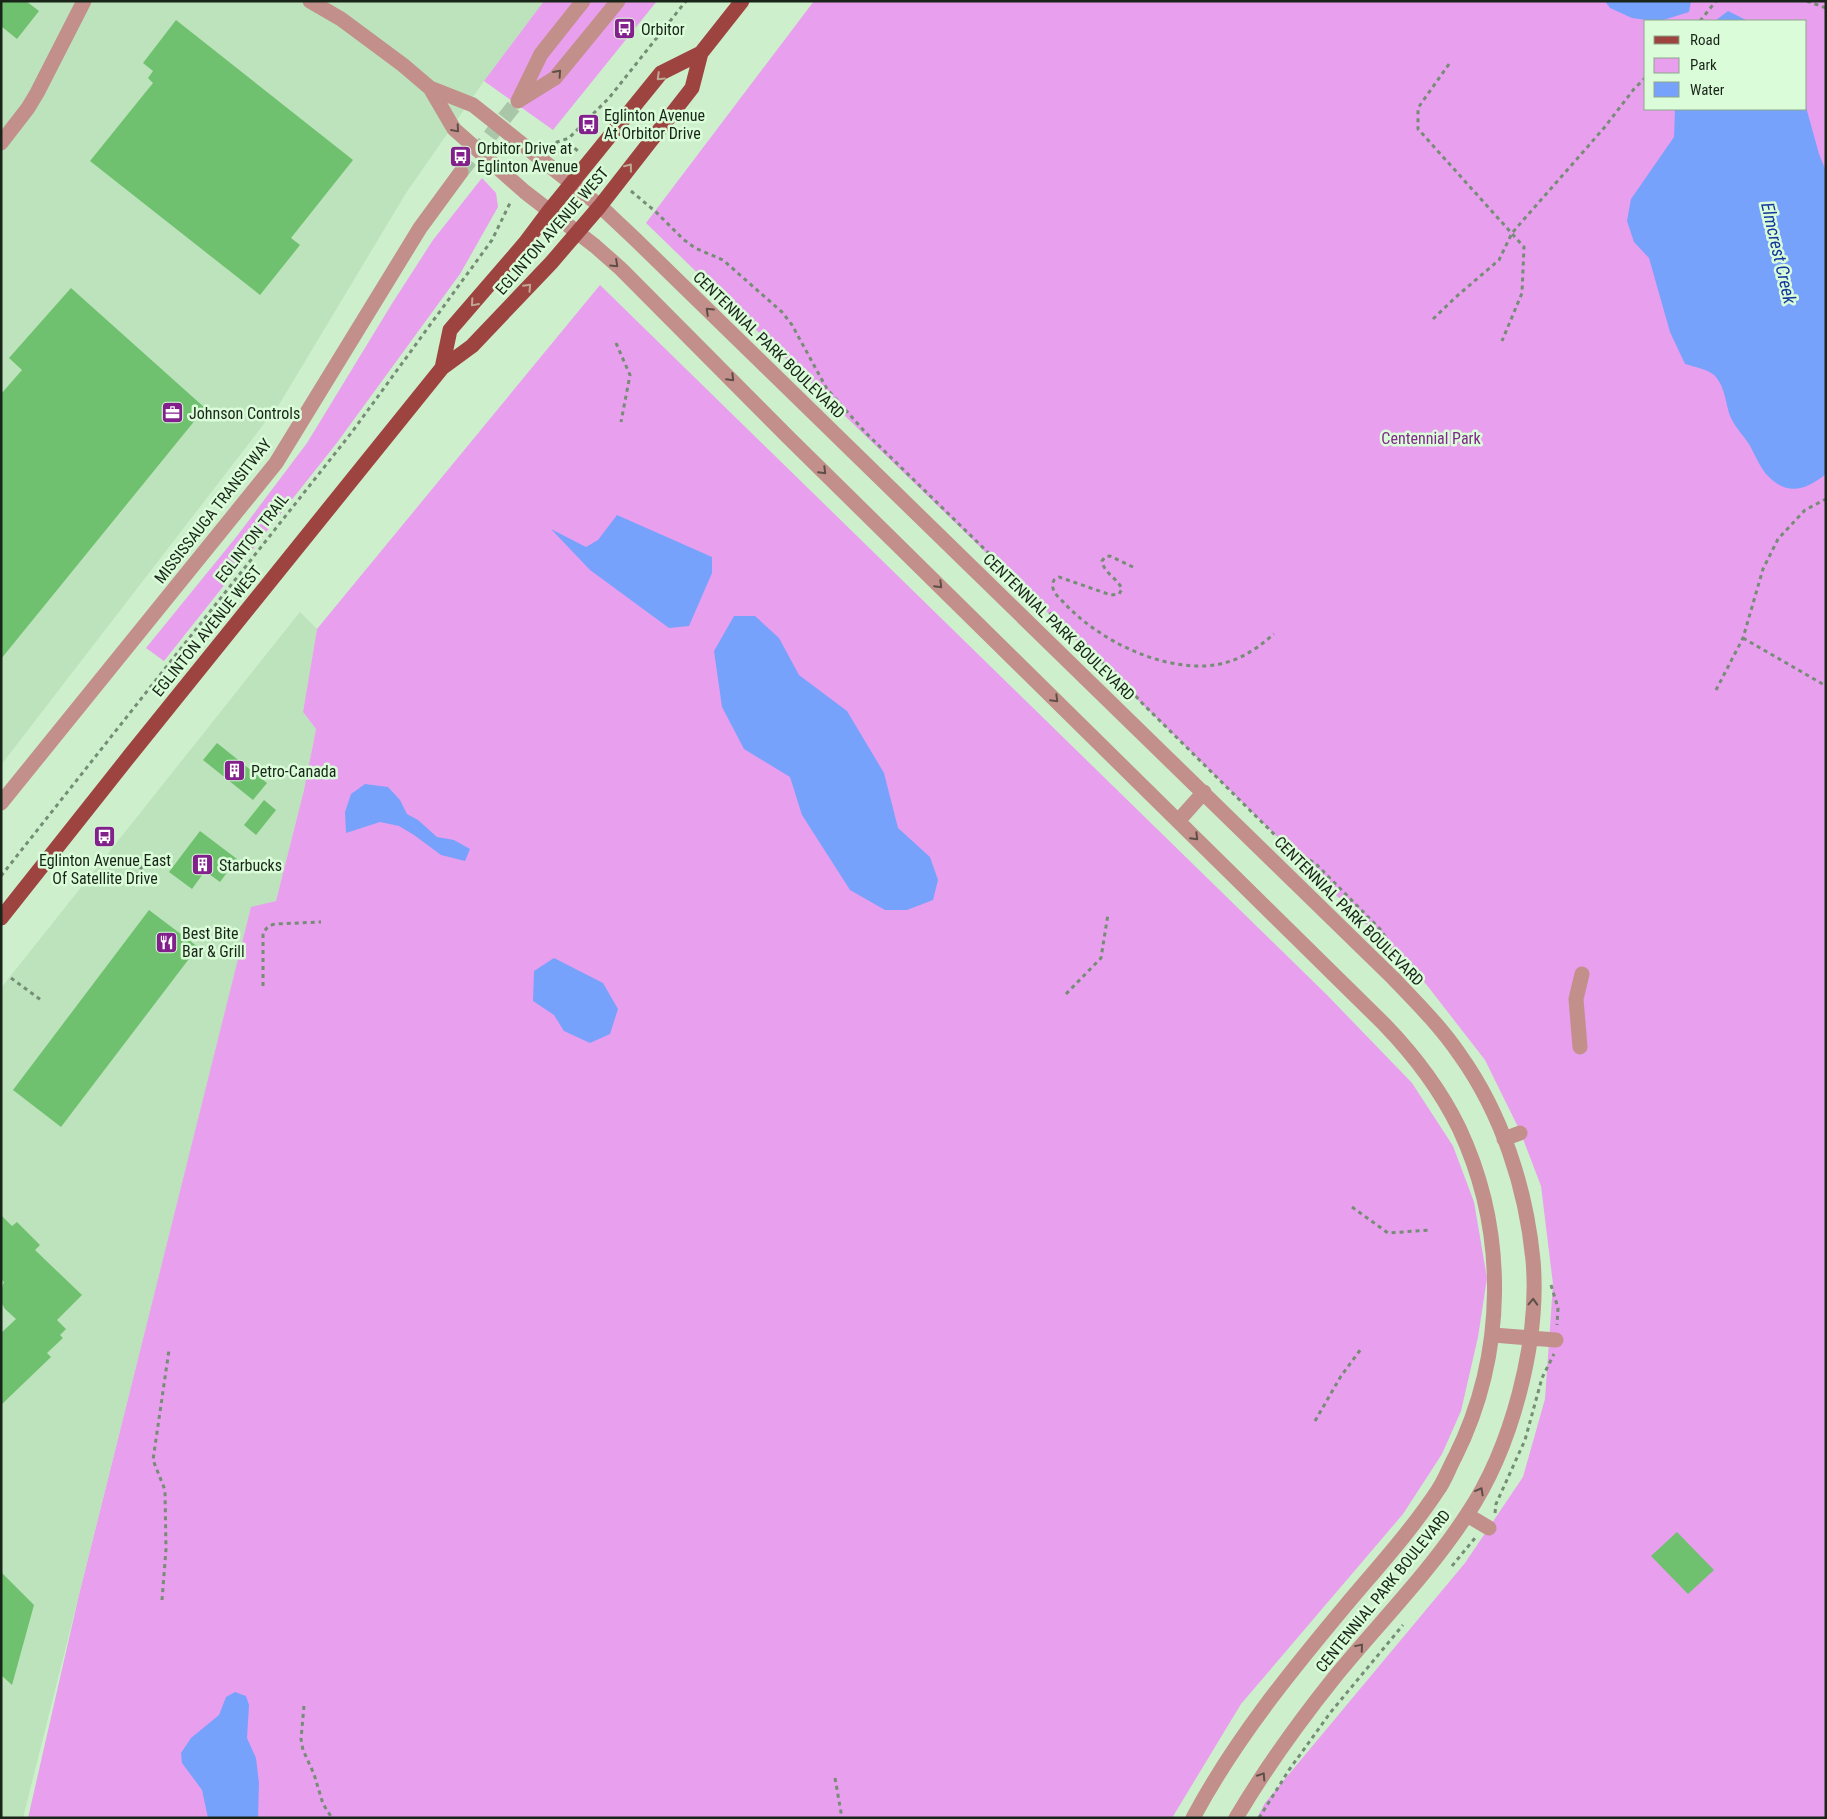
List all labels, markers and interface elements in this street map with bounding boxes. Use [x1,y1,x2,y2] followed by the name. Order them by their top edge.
[613,17,637,41] bus stop icon: Orbitor
[641,20,685,39] place label: Orbitor
[1644,20,1807,110] legend
[1690,31,1720,49] text: Road
[1690,56,1717,74] text: Park
[552,70,561,79] one-way arrow
[656,71,665,80] one-way arrow
[1690,81,1725,99] text: Water
[604,106,705,143] place label: Eglinton Avenue At Orbitor Drive
[576,112,600,136] bus stop icon: Eglinton Avenue At Orbitor Drive
[450,124,459,133] one-way arrow
[477,139,578,176] place label: Orbitor Drive at Eglinton Avenue
[449,145,473,169] bus stop icon: Orbitor Drive at Eglinton Avenue
[491,163,613,299] street label: EGLINTON AVENUE WEST
[624,164,632,173] one-way arrow
[1757,200,1801,307] water label: Elmcrest Creek
[609,258,618,267] one-way arrow
[689,267,849,423] street label: CENTENNIAL PARK BOULEVARD
[522,283,531,292] one-way arrow
[471,297,480,306] one-way arrow
[705,307,714,316] one-way arrow
[725,372,734,381] one-way arrow
[161,401,185,425] office icon: Johnson Controls
[189,404,300,423] place label: Johnson Controls
[1381,429,1481,448] park label: Centennial Park
[151,434,276,587] street label: MISSISSAUGA TRANSITWAY
[817,465,826,474] one-way arrow
[211,490,293,586] street label: EGLINTON TRAIL
[979,549,1139,705] street label: CENTENNIAL PARK BOULEVARD
[148,562,266,700] street label: EGLINTON AVENUE WEST
[933,579,942,588] one-way arrow
[1049,693,1058,702] one-way arrow
[223,759,247,783] building icon: Petro-Canada
[251,762,336,781] place label: Petro-Canada
[93,824,117,848] bus stop icon: Eglinton Avenue East Of Satellite Drive
[1190,832,1199,841] one-way arrow
[1270,832,1428,990] street label: CENTENNIAL PARK BOULEVARD
[39,851,171,888] place label: Eglinton Avenue East Of Satellite Drive
[191,853,215,877] building icon: Starbucks
[219,856,282,875] place label: Starbucks
[182,924,245,961] place label: Best Bite Bar & Grill
[154,930,178,954] restaurant icon: Best Bite Bar & Grill
[1527,1298,1538,1306] one-way arrow
[1474,1487,1484,1496] one-way arrow
[1312,1506,1454,1676] street label: CENTENNIAL PARK BOULEVARD
[1354,1644,1363,1653] one-way arrow
[1256,1773,1265,1782] one-way arrow

